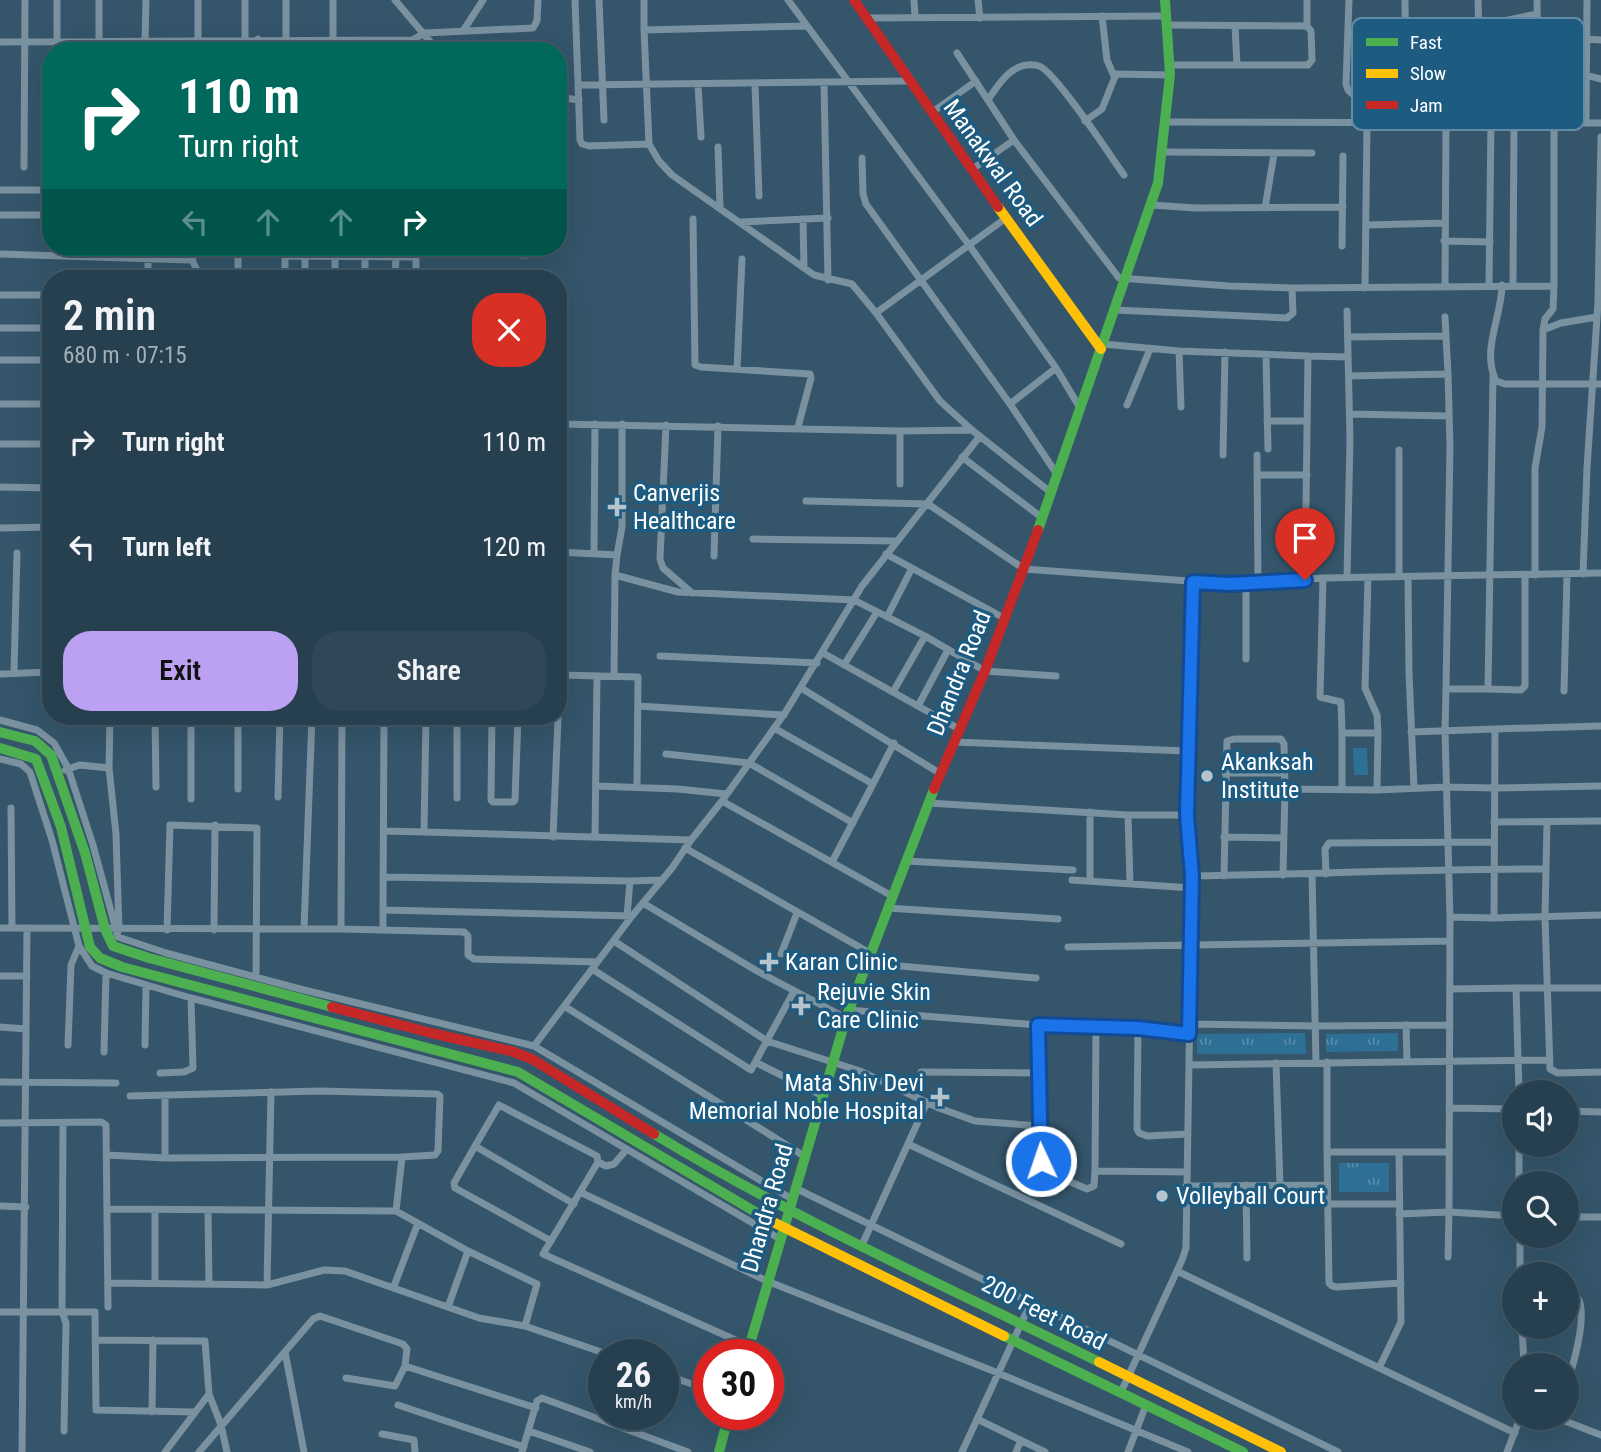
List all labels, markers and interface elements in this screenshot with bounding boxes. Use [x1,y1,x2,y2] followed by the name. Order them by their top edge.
[1352,18,1584,130] legend
[1410,31,1442,54] text: Fast
[1410,62,1446,85] text: Slow
[178,68,300,125] text: 110 m
[63,70,154,161] icon: right
[938,94,1048,232] street label: Manakwal Road
[1410,94,1443,117] text: Jam
[178,127,299,165] text: Turn right
[176,203,214,241] icon: left
[249,203,287,241] icon: ahead
[322,203,360,241] icon: ahead
[395,203,433,241] icon: right
[63,291,156,340] text: 2 min
[472,293,546,367] button: close
[63,342,187,369] text: 680 m · 07:15
[63,423,101,461] icon: right
[122,427,224,457] text: Turn right
[482,427,546,457] text: 110 m
[633,479,736,535] place label: Canverjis Healthcare
[607,497,627,517] marker: Canverjis Healthcare
[1275,508,1335,580] pin
[1286,519,1324,557] icon: arrive
[63,528,101,566] icon: left
[122,532,211,562] text: Turn left
[482,532,546,562] text: 120 m
[921,606,997,740] street label: Dhandra Road
[63,631,298,711] button: Exit
[312,631,546,711] button: Share
[1221,748,1314,804] place label: Akanksah Institute
[1199,768,1215,784] marker: Akanksah Institute
[785,948,898,976] place label: Karan Clinic
[759,952,779,972] marker: Karan Clinic
[817,978,931,1034] place label: Rejuvie Skin Care Clinic
[791,996,811,1016] marker: Rejuvie Skin Care Clinic
[689,1069,924,1125] place label: Mata Shiv Devi Memorial Noble Hospital
[1502,1080,1579,1430] map controls
[1502,1080,1579,1157] button: sound
[930,1087,950,1107] marker: Mata Shiv Devi Memorial Noble Hospital
[1004,1124,1078,1198] position arrow
[735,1141,799,1275] street label: Dhandra Road
[1502,1171,1579,1248] button: search
[1176,1182,1325,1210] place label: Volleyball Court
[1154,1188,1170,1204] marker: Volleyball Court
[1502,1262,1579,1339] button: +
[977,1270,1111,1356] street label: 200 Feet Road
[693,1339,784,1430] speed limit sign: 30
[1502,1353,1579,1430] button: −
[616,1355,651,1396] text: 26
[615,1391,652,1412] text: km/h

